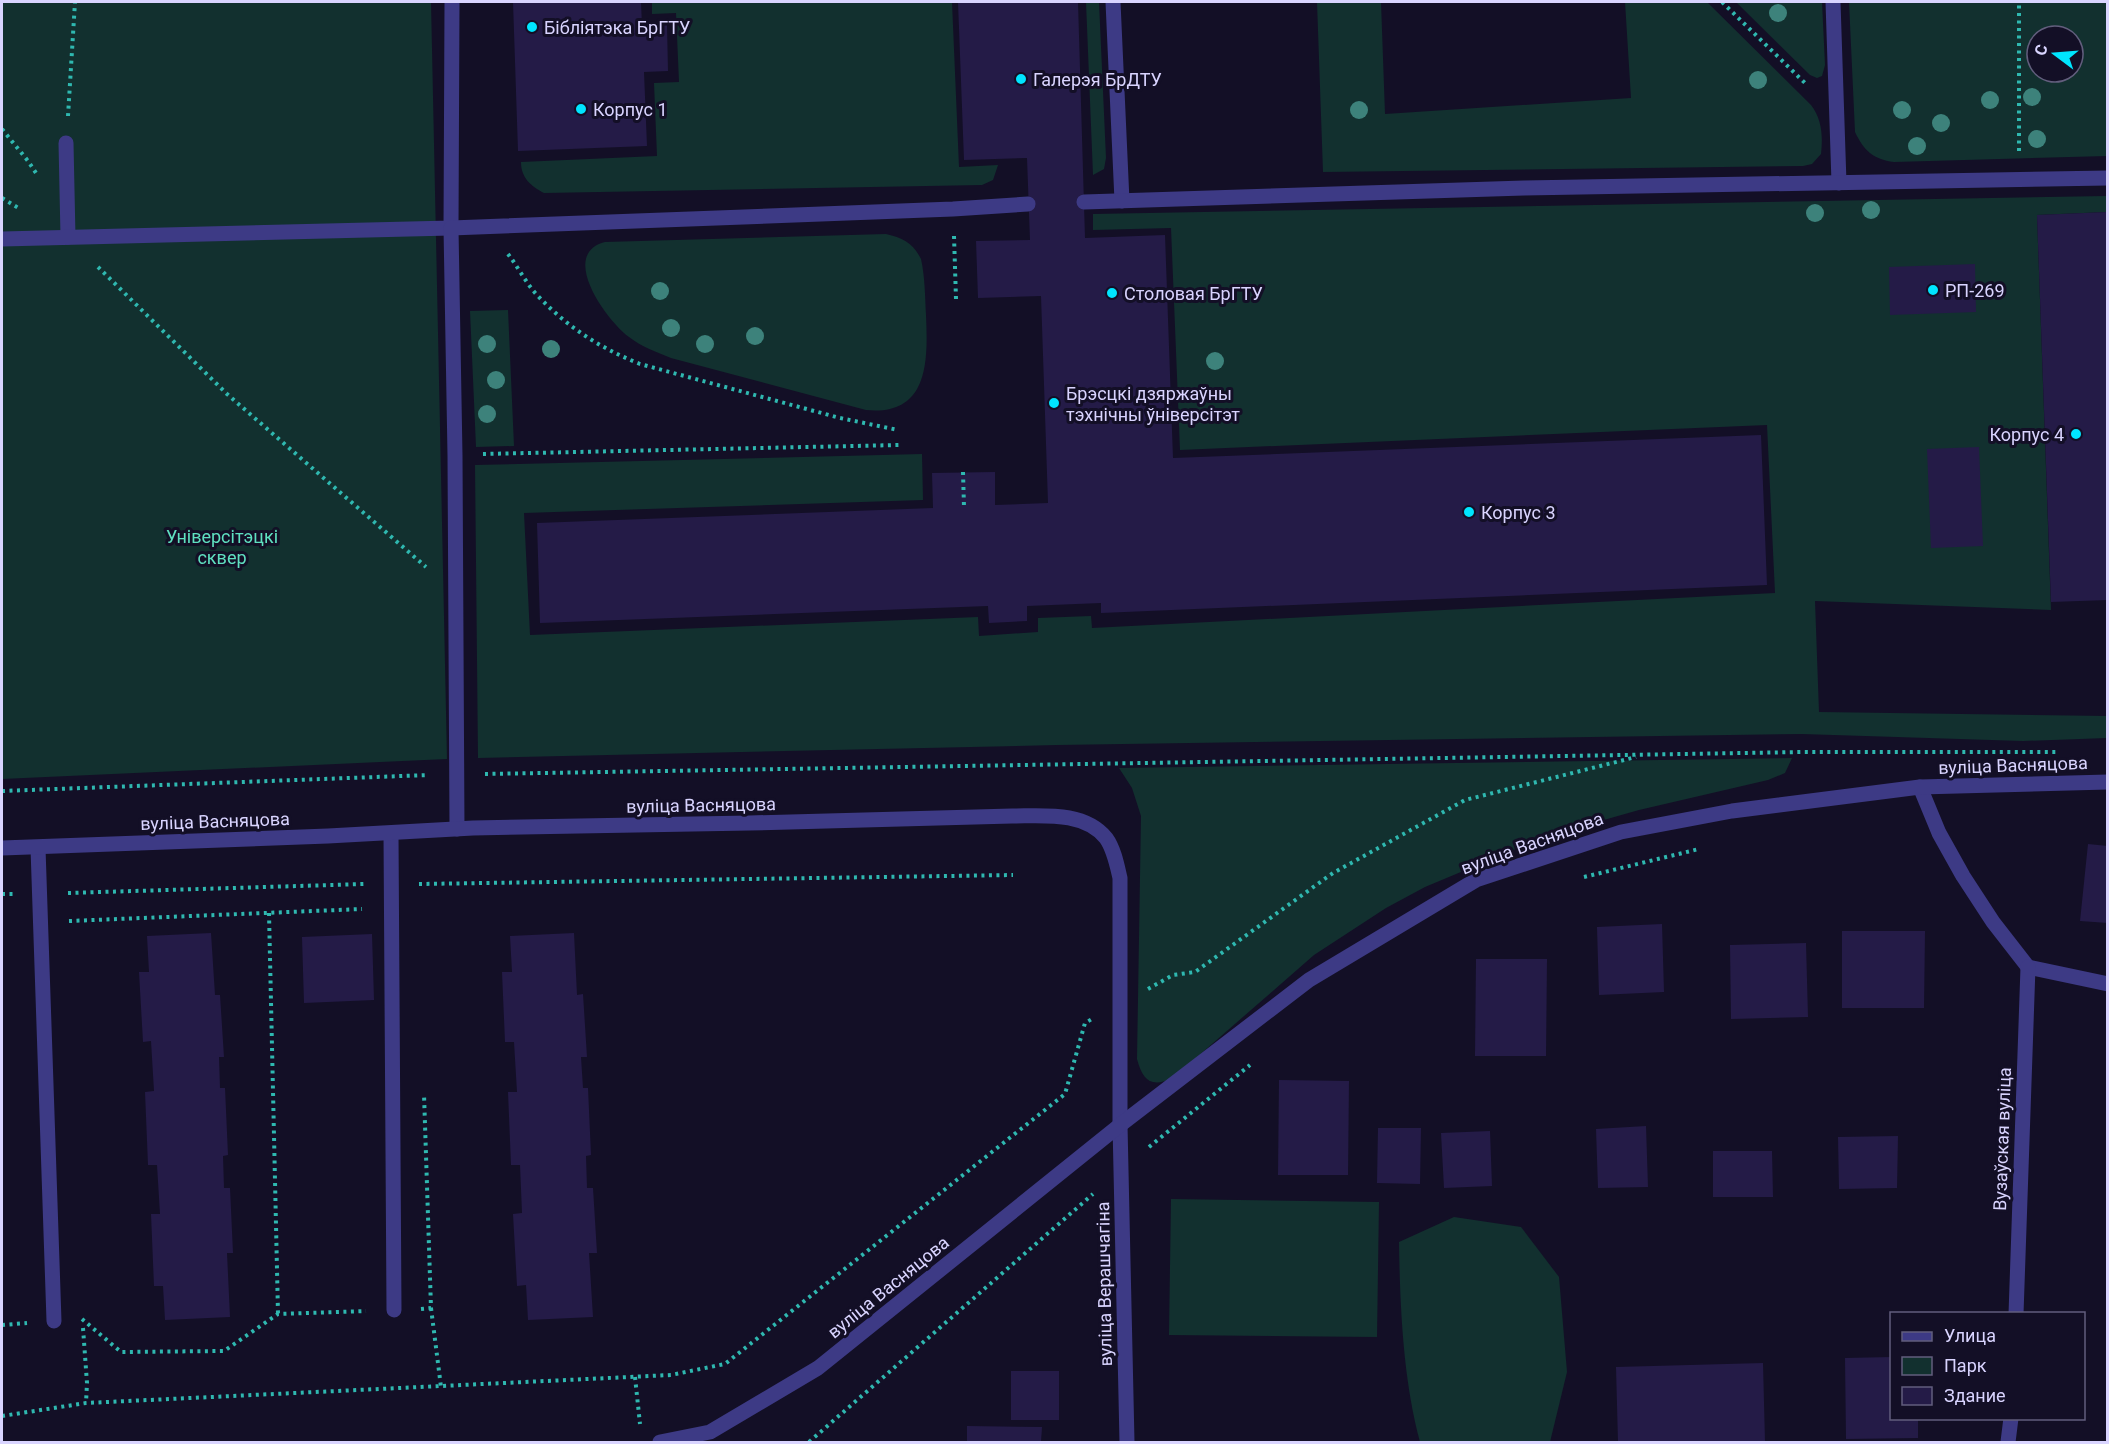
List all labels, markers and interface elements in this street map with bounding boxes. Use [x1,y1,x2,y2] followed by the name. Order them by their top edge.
[544,17,690,38] place label: Бібліятэка БрГТУ
[525,20,539,34] marker: Бібліятэка БрГТУ
[2025,24,2085,84] north arrow
[2030,42,2052,58] text: С
[1033,69,1162,90] place label: Галерэя БрДТУ
[1014,72,1028,86] marker: Галерэя БрДТУ
[593,99,668,120] place label: Корпус 1
[574,102,588,116] marker: Корпус 1
[1945,280,2005,301] place label: РП-269
[1124,283,1263,304] place label: Столовая БрГТУ
[1926,283,1940,297] marker: РП-269
[1105,286,1119,300] marker: Столовая БрГТУ
[1066,383,1240,425] place label: Брэсцкі дзяржаўны тэхнічны ўніверсітэт
[1047,396,1061,410] marker: Брэсцкі дзяржаўны тэхнічны ўніверсітэт
[1990,424,2064,445] place label: Корпус 4
[2069,427,2083,441] marker: Корпус 4
[1481,502,1556,523] place label: Корпус 3
[1462,505,1476,519] marker: Корпус 3
[166,526,278,568] park label: Універсітэцкі сквер
[1938,752,2088,778] street label: вуліца Васняцова
[626,793,776,817] street label: вуліца Васняцова
[140,808,290,834] street label: вуліца Васняцова
[1458,808,1606,878] street label: вуліца Васняцова
[1989,1067,2015,1211] street label: Вузаўская вуліца
[1092,1201,1116,1367] street label: вуліца Верашчагіна
[823,1232,953,1342] street label: вуліца Васняцова
[1890,1312,2085,1420] legend
[1944,1325,1996,1346] text: Улица
[1944,1355,1987,1376] text: Парк
[1944,1385,2006,1406] text: Здание

